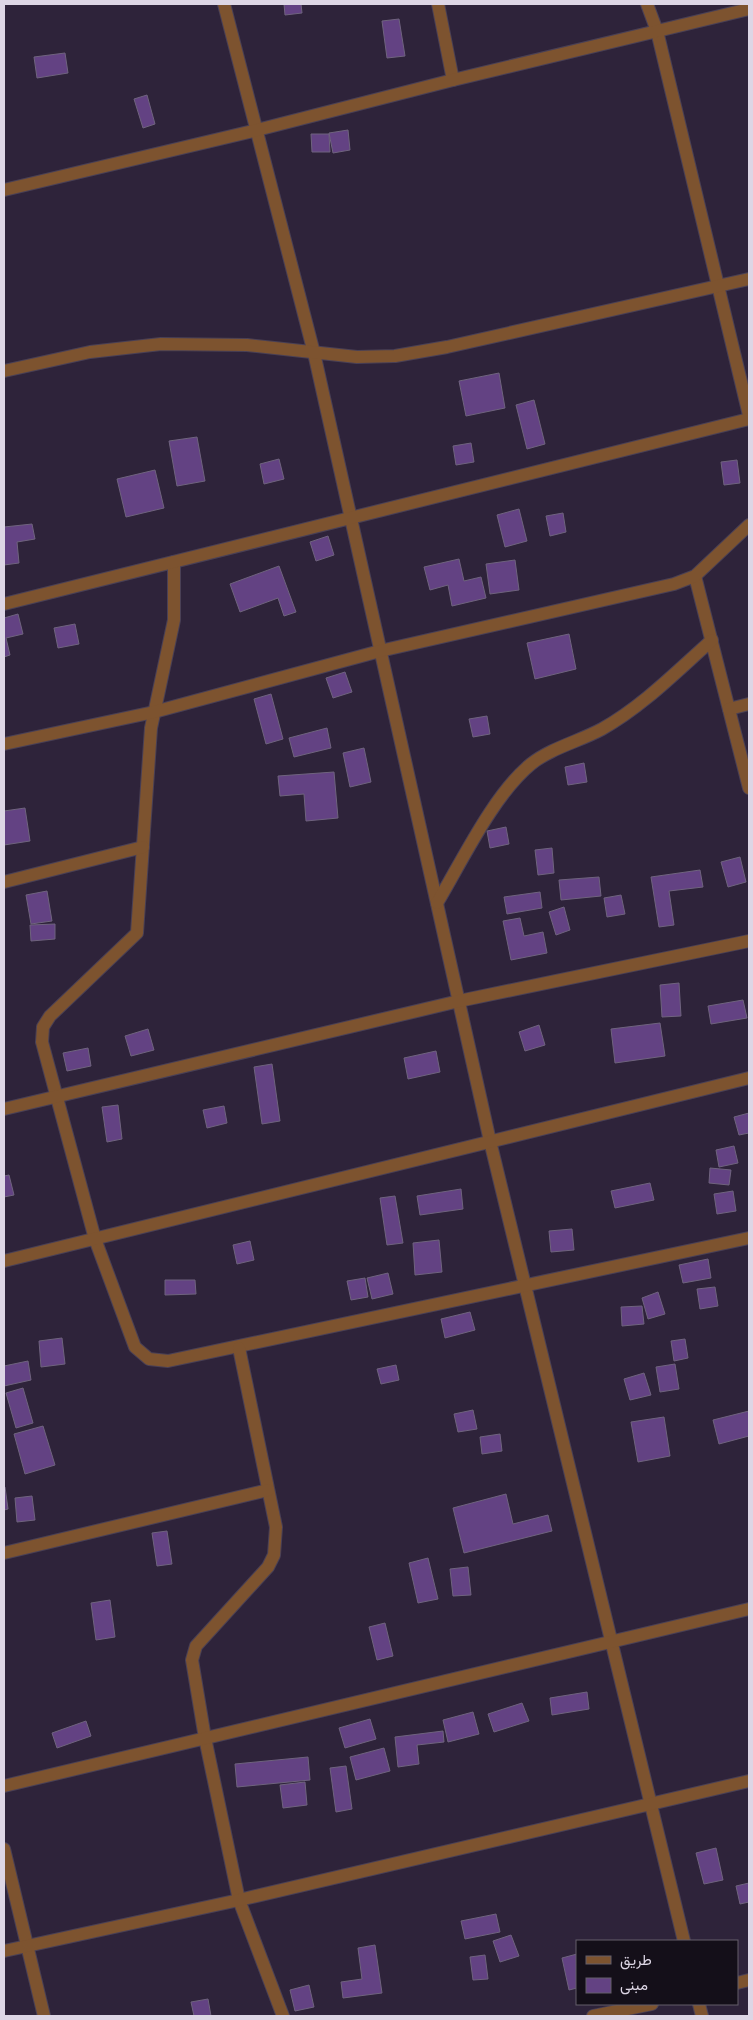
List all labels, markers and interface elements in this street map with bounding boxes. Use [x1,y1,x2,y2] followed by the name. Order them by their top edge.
[576,1940,738,2005] legend
[620,1953,652,1970] text: طريق
[620,1978,648,1995] text: مبنى

